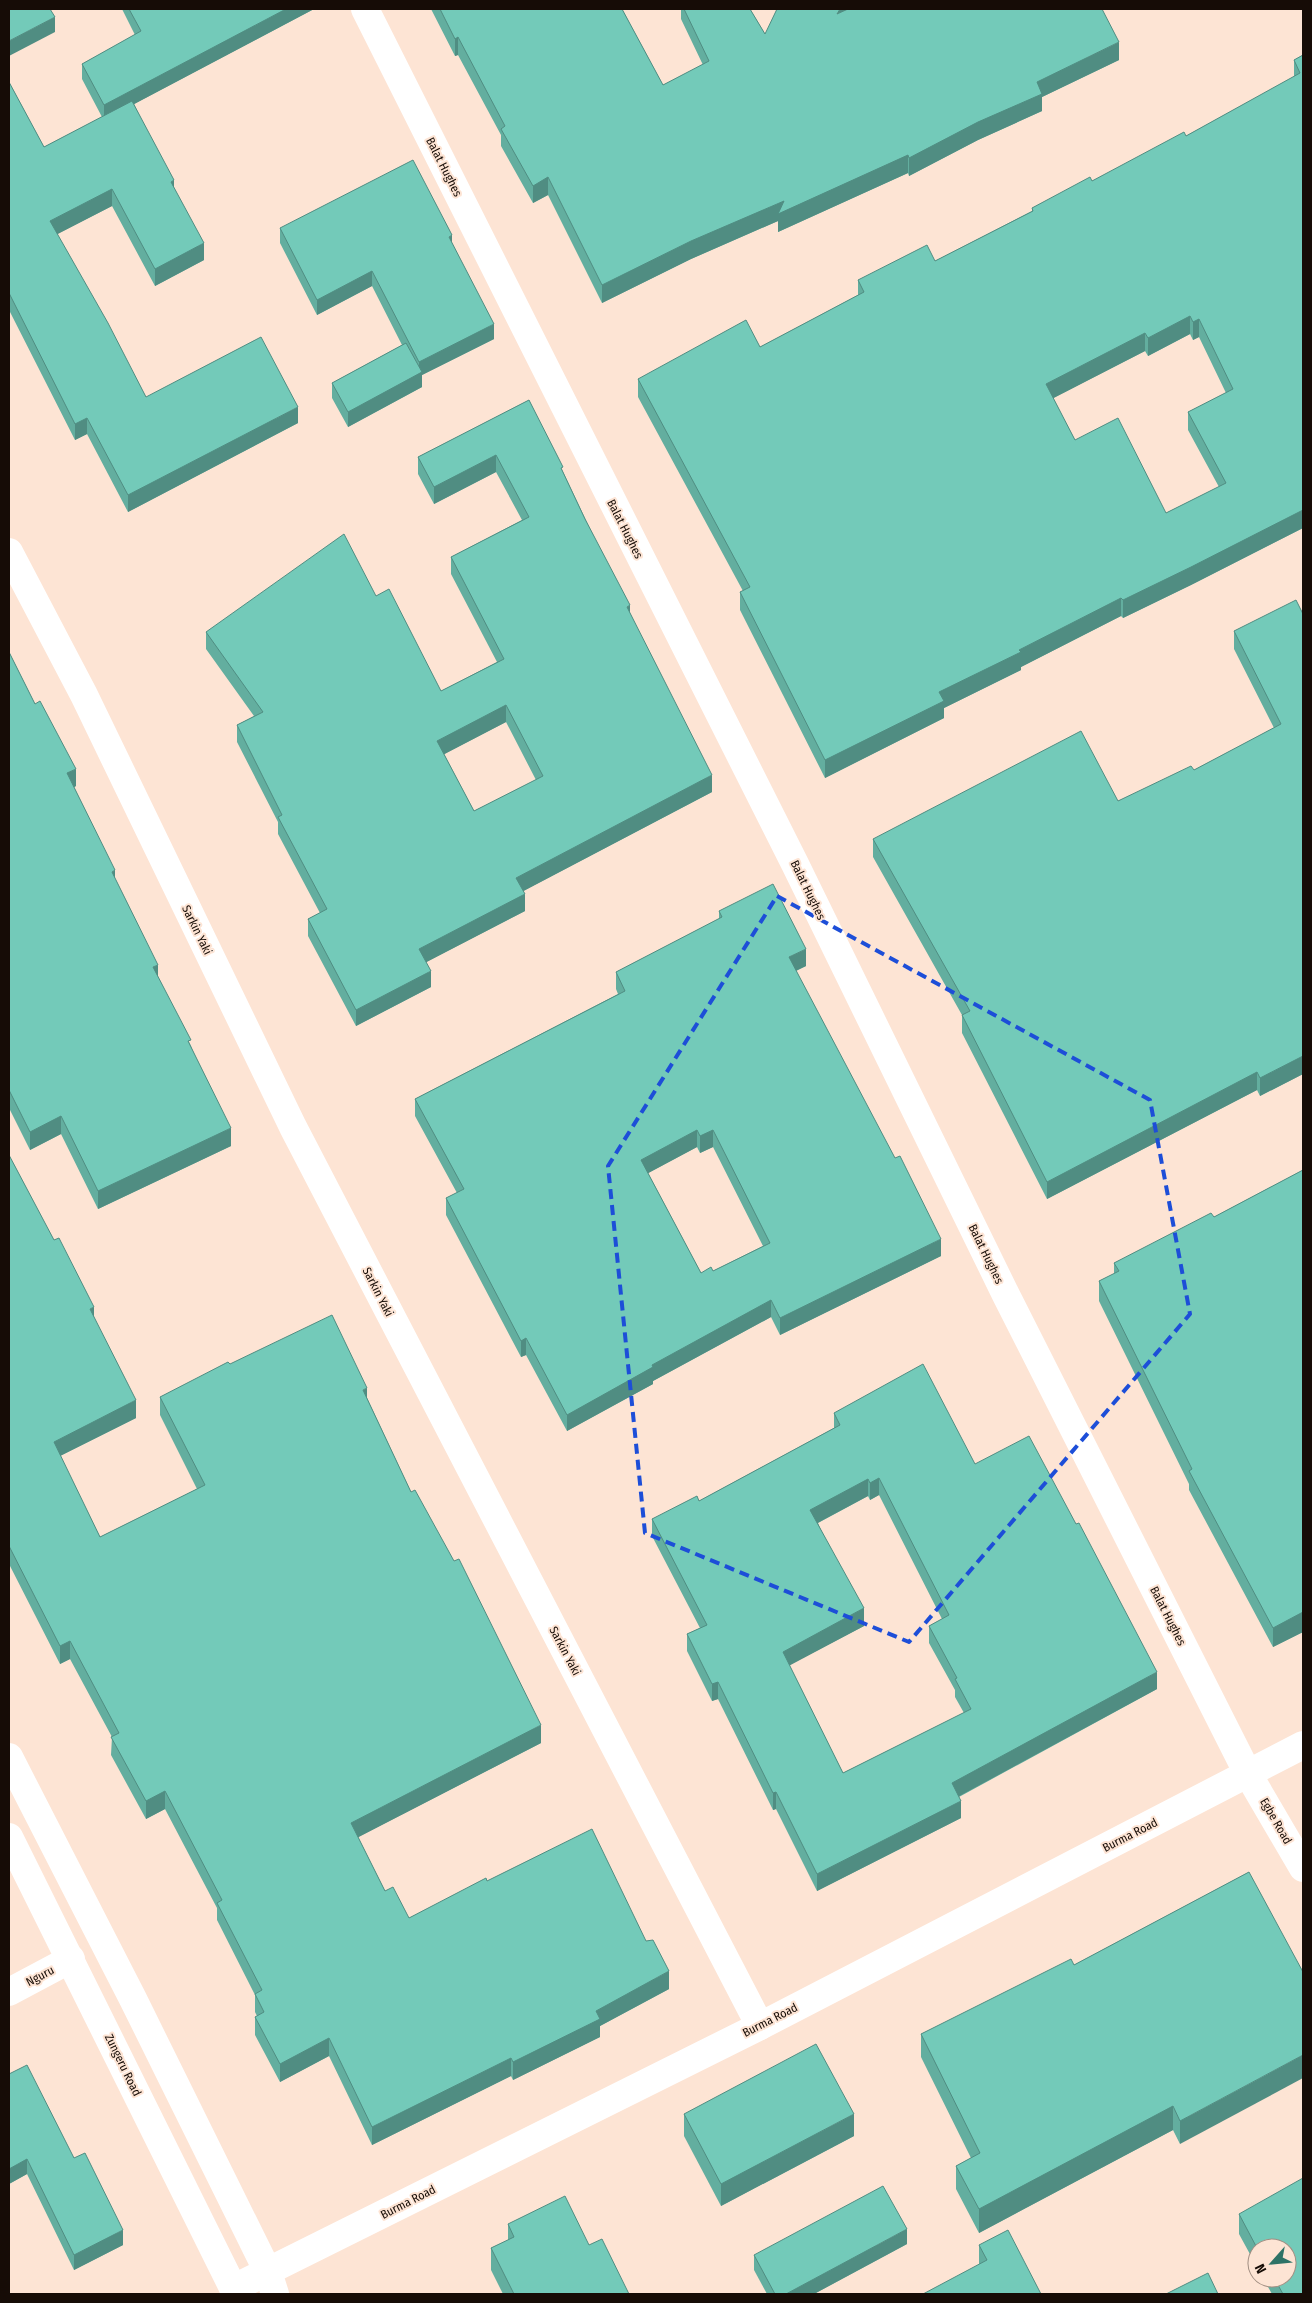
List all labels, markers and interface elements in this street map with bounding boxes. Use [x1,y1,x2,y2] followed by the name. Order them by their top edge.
[423,135,465,199] street label: Balat Hughes
[604,497,646,561] street label: Balat Hughes
[788,858,828,922] street label: Balat Hughes
[179,903,215,957] street label: Sarkin Yaki
[966,1222,1006,1286] street label: Balat Hughes
[360,1265,396,1319] street label: Sarkin Yaki
[1147,1584,1189,1648] street label: Balat Hughes
[546,1624,584,1678] street label: Sarkin Yaki
[1257,1795,1295,1847] street label: Egbe Road
[1100,1815,1160,1855] street label: Burma Road
[24,1963,56,1989] street label: Nguru
[740,2000,800,2040] street label: Burma Road
[102,2032,144,2098] street label: Zungeru Road
[378,2182,438,2222] street label: Burma Road
[1247,2238,1297,2288] north arrow
[1251,2261,1270,2276] text: N

